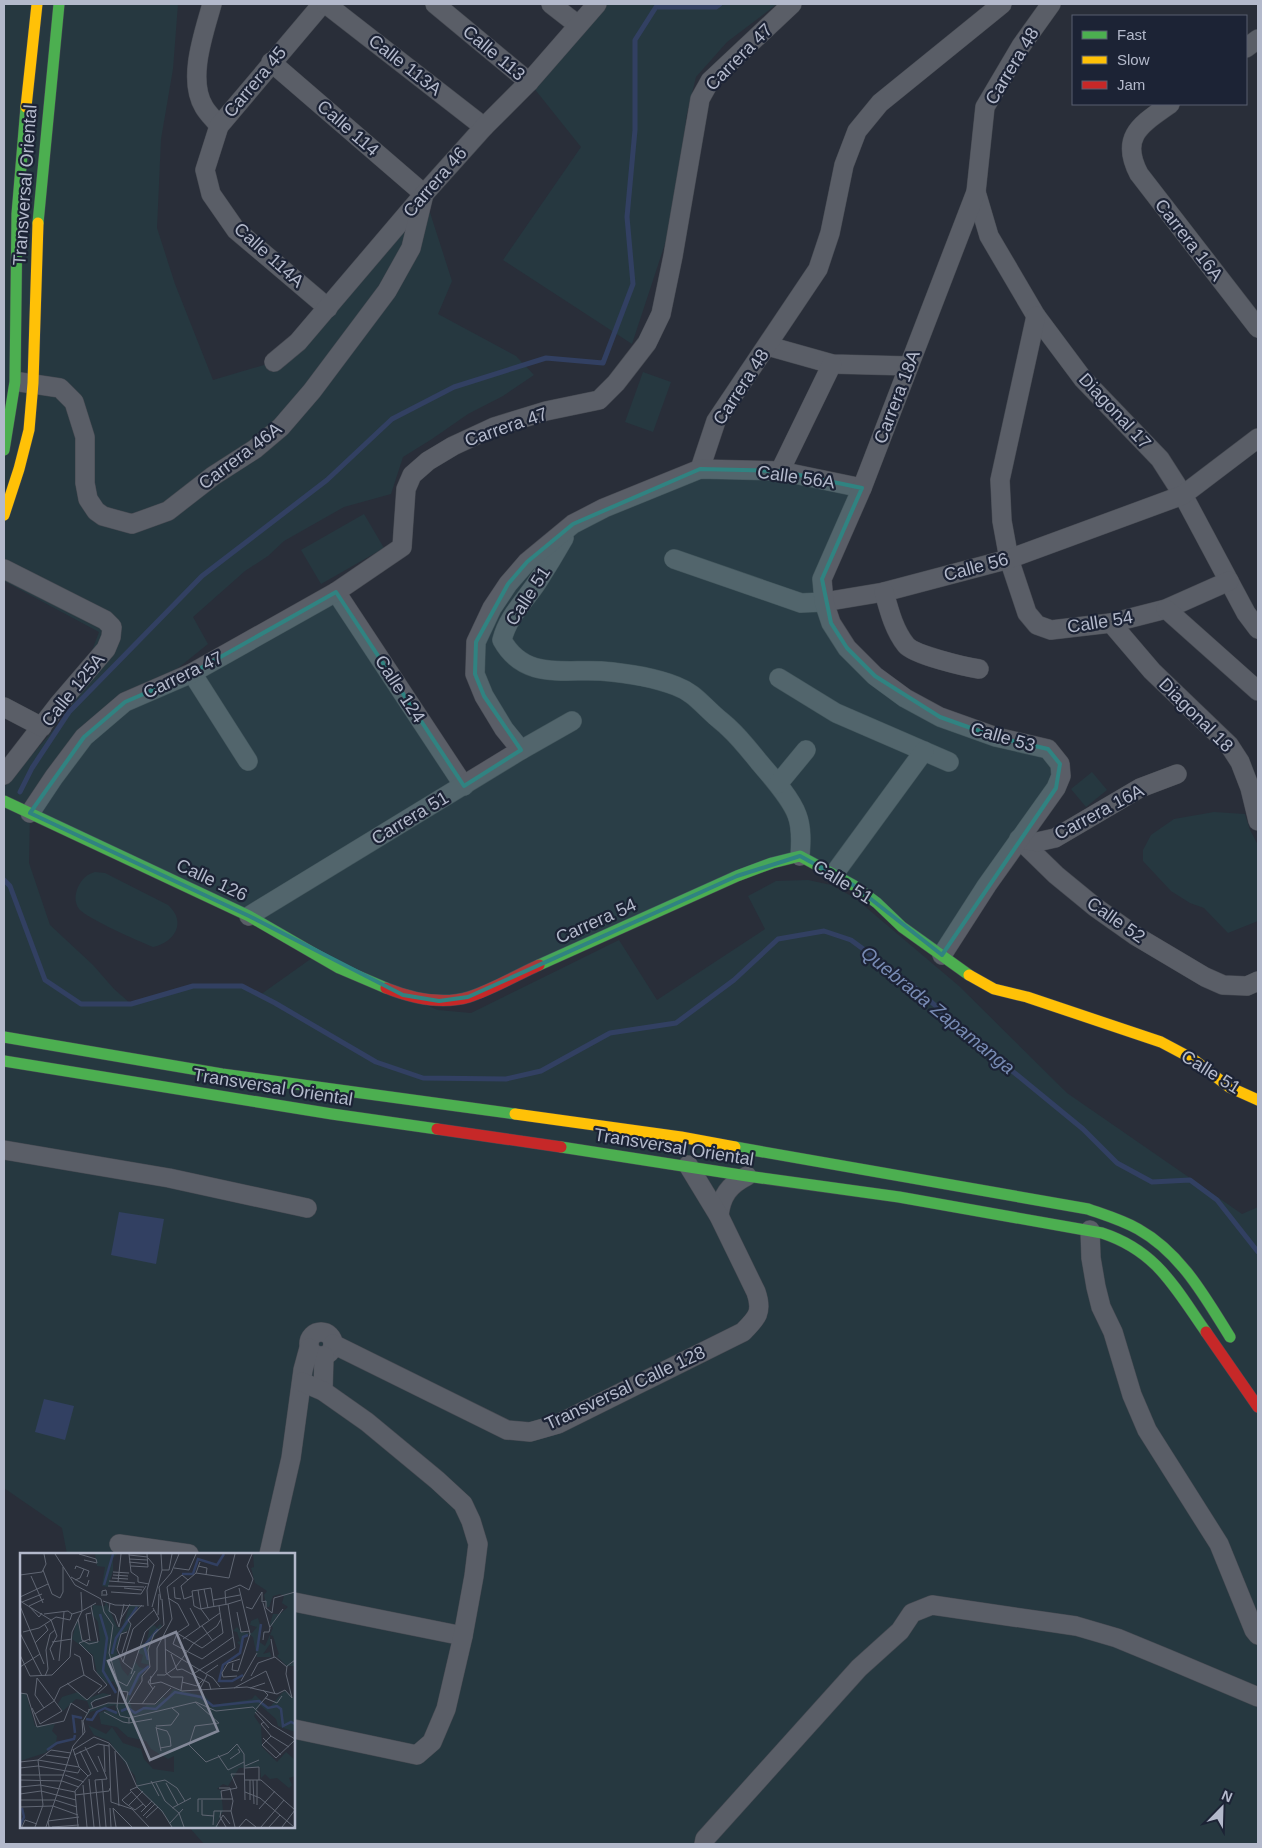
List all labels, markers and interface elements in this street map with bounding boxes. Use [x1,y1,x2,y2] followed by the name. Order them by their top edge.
[1072,15,1247,105] legend
[702,20,776,94] street label: Carrera 47
[459,21,529,85] street label: Calle 113
[981,24,1043,108] street label: Carrera 48
[1117,26,1147,43] text: Fast
[365,30,445,100] street label: Calle 113A
[220,43,290,121] street label: Carrera 45
[1117,51,1150,68] text: Slow
[1117,76,1145,93] text: Jam
[313,96,383,160] street label: Calle 114
[9,104,41,266] street label: Transversal Oriental
[399,143,471,221] street label: Carrera 46
[1151,195,1227,285] street label: Carrera 16A
[230,219,308,291] street label: Calle 114A
[709,345,773,429] street label: Carrera 48
[870,348,924,446] street label: Carrera 18A
[1075,369,1155,453] street label: Diagonal 17
[462,404,550,450] street label: Carrera 47
[195,419,285,493] street label: Carrera 46A
[756,462,836,492] street label: Calle 56A
[942,549,1010,585] street label: Calle 56
[502,563,554,629] street label: Calle 51
[1066,607,1134,637] street label: Calle 54
[140,647,226,703] street label: Carrera 47
[38,649,108,731] street label: Calle 125A
[371,652,429,726] street label: Calle 124
[1155,674,1237,756] street label: Diagonal 18
[968,718,1038,756] street label: Calle 53
[1051,780,1147,844] street label: Carrera 16A
[368,787,452,849] street label: Carrera 51
[173,855,251,905] street label: Calle 126
[810,856,876,908] street label: Calle 51
[1083,893,1149,947] street label: Calle 52
[553,894,639,948] street label: Carrera 54
[857,942,1019,1078] water label: Quebrada Zapamanga
[1178,1046,1244,1098] street label: Calle 51
[192,1064,354,1110] street label: Transversal Oriental
[593,1124,755,1170] street label: Transversal Oriental
[542,1342,708,1434] street label: Transversal Calle 128
[20,1553,295,1828] inset map
[1197,1783,1247,1833] north arrow
[1219,1787,1235,1805] text: N

